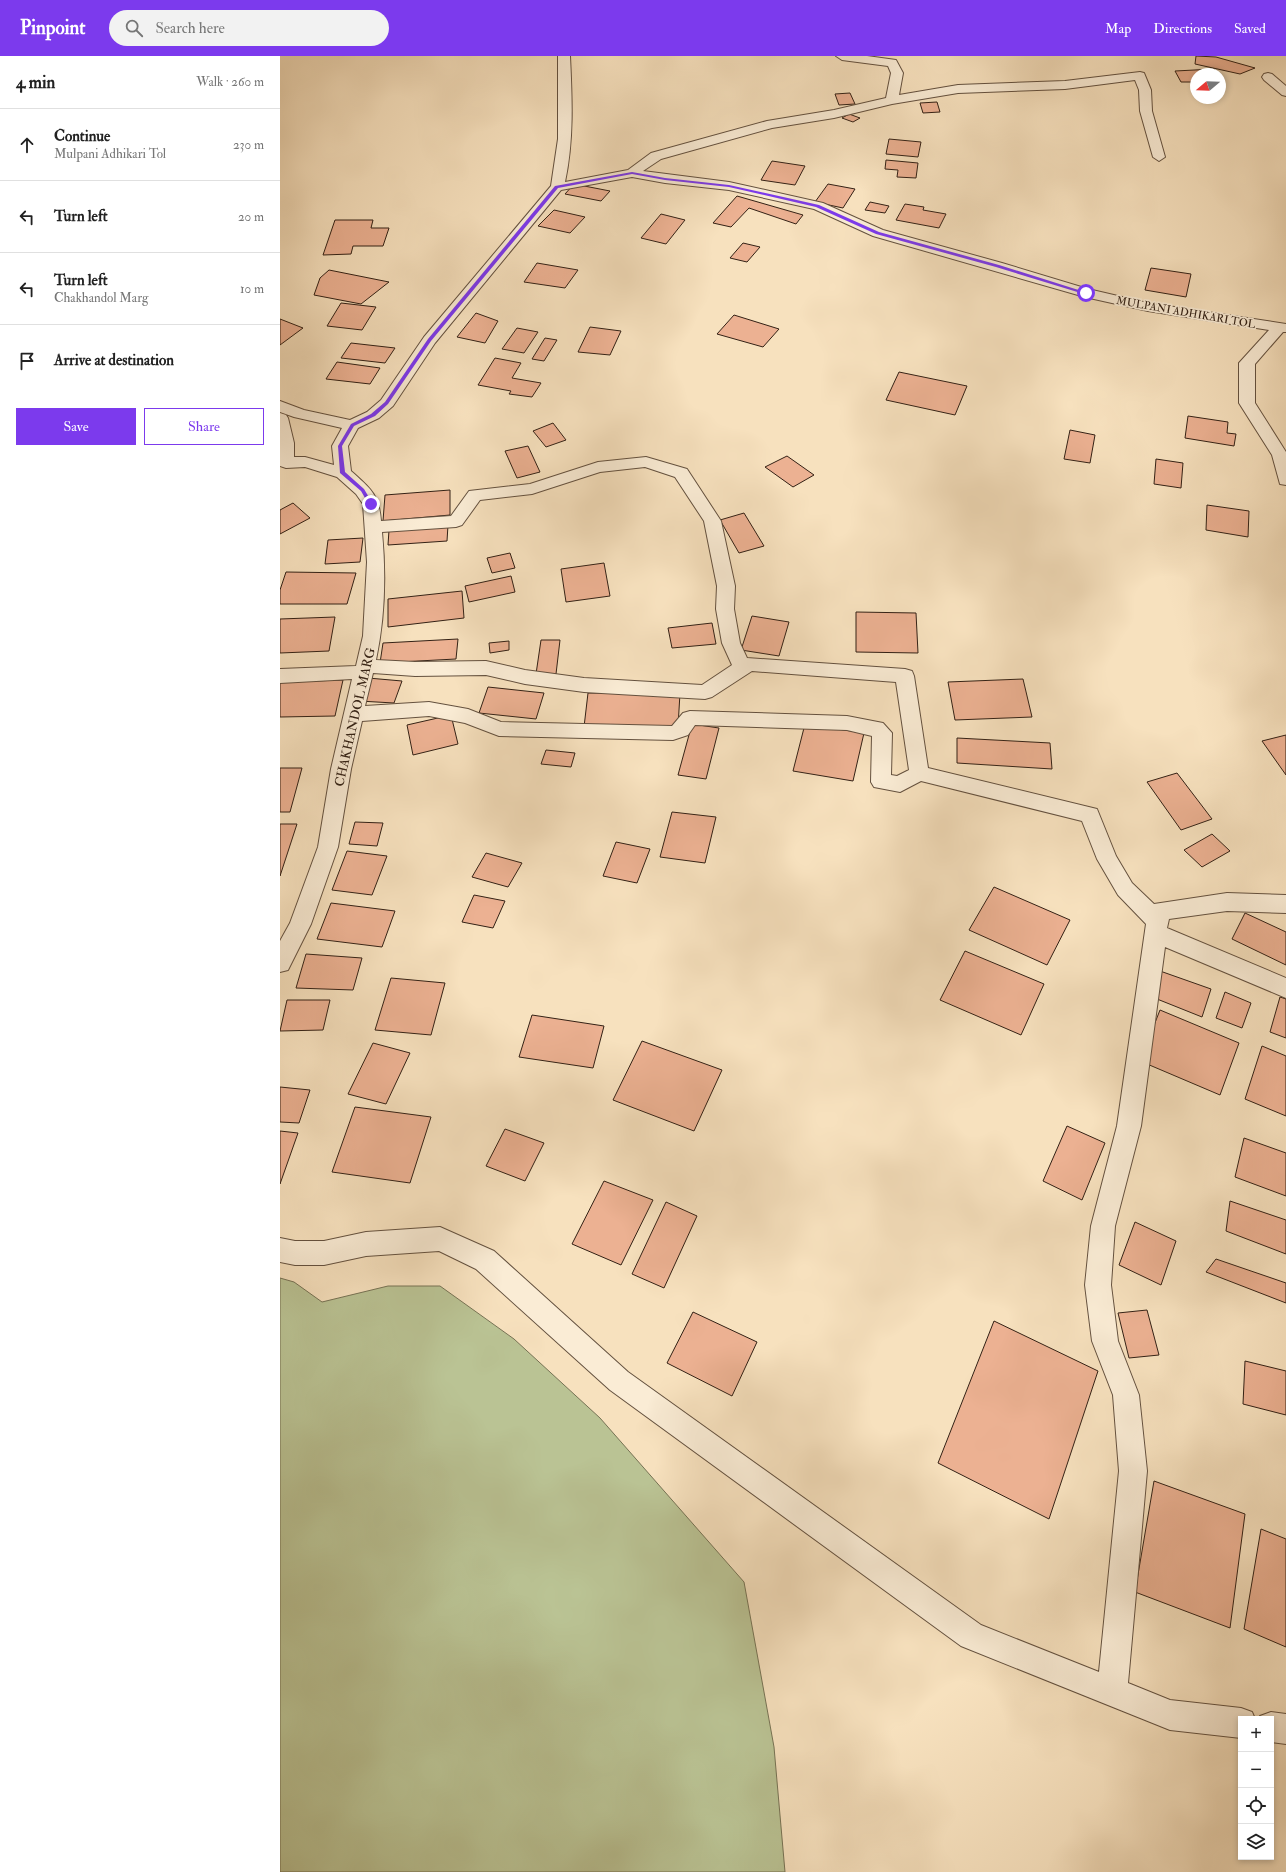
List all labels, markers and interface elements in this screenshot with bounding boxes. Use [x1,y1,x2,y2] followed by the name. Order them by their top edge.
[109,10,389,46] search box
[20,16,85,40] text: Pinpoint
[123,17,145,39] icon: search
[155,19,225,38] text: Search here
[1105,20,1131,37] text: Map
[1153,20,1212,37] text: Directions
[1234,20,1266,37] text: Saved
[1190,68,1226,104] north arrow
[16,72,55,93] text: 4 min
[196,74,264,90] text: Walk · 260 m
[54,127,110,146] text: Continue
[16,134,38,156] icon: ahead
[233,137,264,153] text: 230 m
[54,146,166,162] text: Mulpani Adhikari Tol
[16,206,38,228] icon: left
[54,207,108,226] text: Turn left
[238,209,264,225] text: 20 m
[54,271,108,290] text: Turn left
[16,278,38,300] icon: left
[240,281,264,297] text: 10 m
[1077,284,1095,302] route start
[54,290,148,306] text: Chakhandol Marg
[1115,294,1257,331] street label: MULPANI ADHIKARI TOL
[16,350,38,372] icon: arrive
[54,351,174,370] text: Arrive at destination
[16,408,136,445] button: Save
[144,408,264,445] button: Share
[362,495,380,513] route end
[331,646,379,788] street label: CHAKHANDOL MARG
[1238,1716,1274,1860] map controls
[1238,1716,1274,1752] button: +
[1238,1752,1274,1788] button: −
[1238,1788,1274,1824] button: locate
[1238,1824,1274,1860] button: layers

